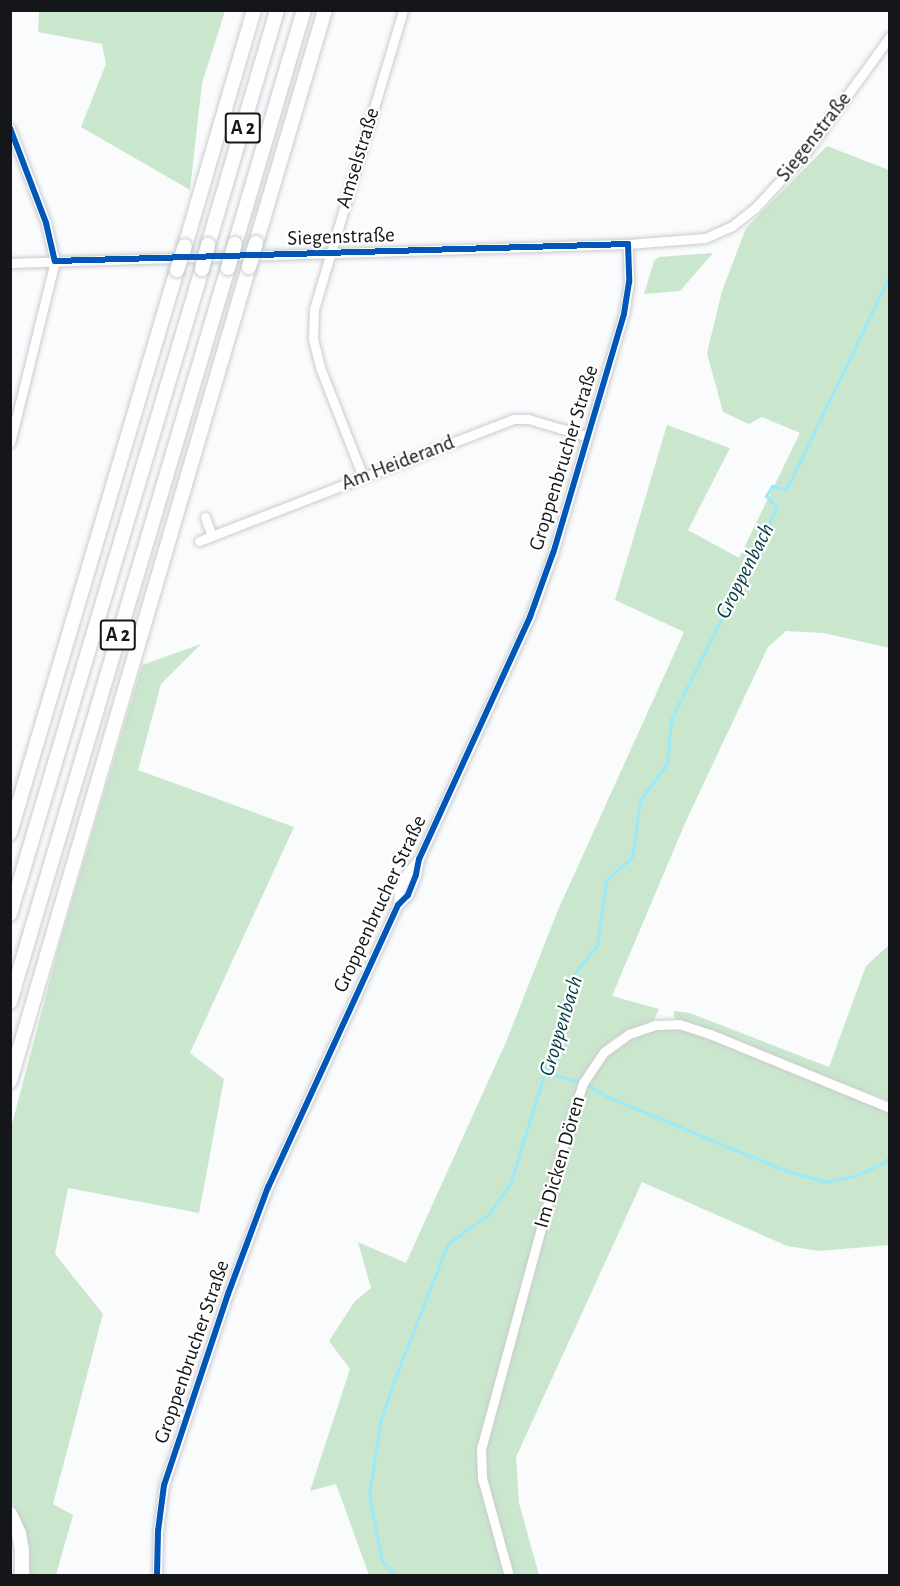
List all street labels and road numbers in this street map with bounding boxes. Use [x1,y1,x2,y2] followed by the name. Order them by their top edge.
[771,87,857,187] street label: Siegenstraße
[331,105,385,211] street label: Amselstraße
[224,111,262,145] road number: A 2
[287,223,395,251] street label: Siegenstraße
[524,362,604,554] street label: Groppenbrucher Straße
[338,430,458,496] street label: Am Heiderand
[98,618,138,652] road number: A 2
[328,812,432,996] street label: Groppenbrucher Straße
[529,1093,591,1231] street label: Im Dicken Dören
[149,1257,235,1447] street label: Groppenbrucher Straße

